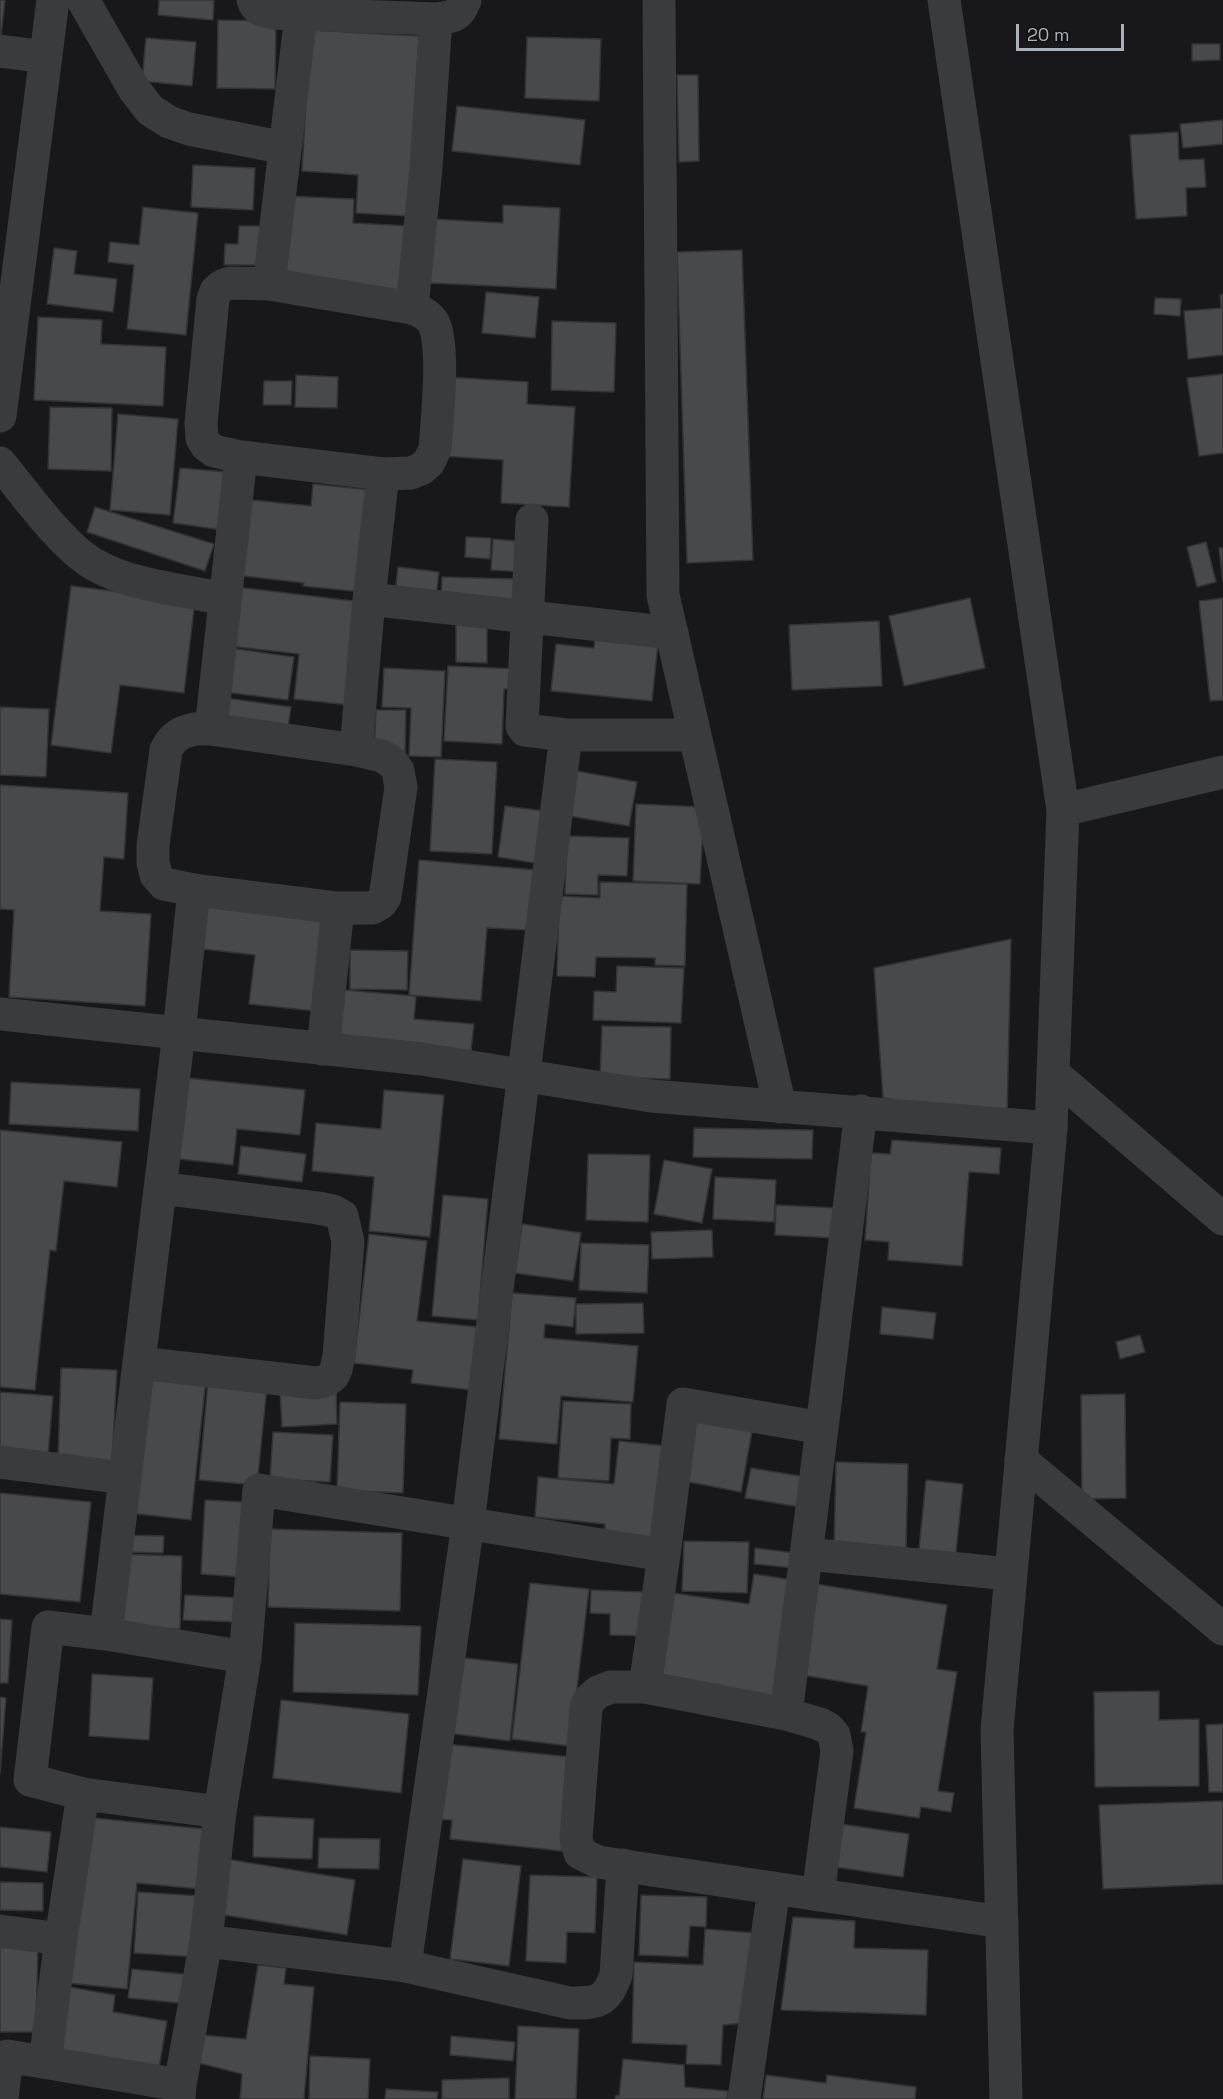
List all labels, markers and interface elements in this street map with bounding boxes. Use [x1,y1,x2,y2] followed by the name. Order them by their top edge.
[1019,12,1127,50] scale bar
[1027,23,1070,46] text: 20 m

